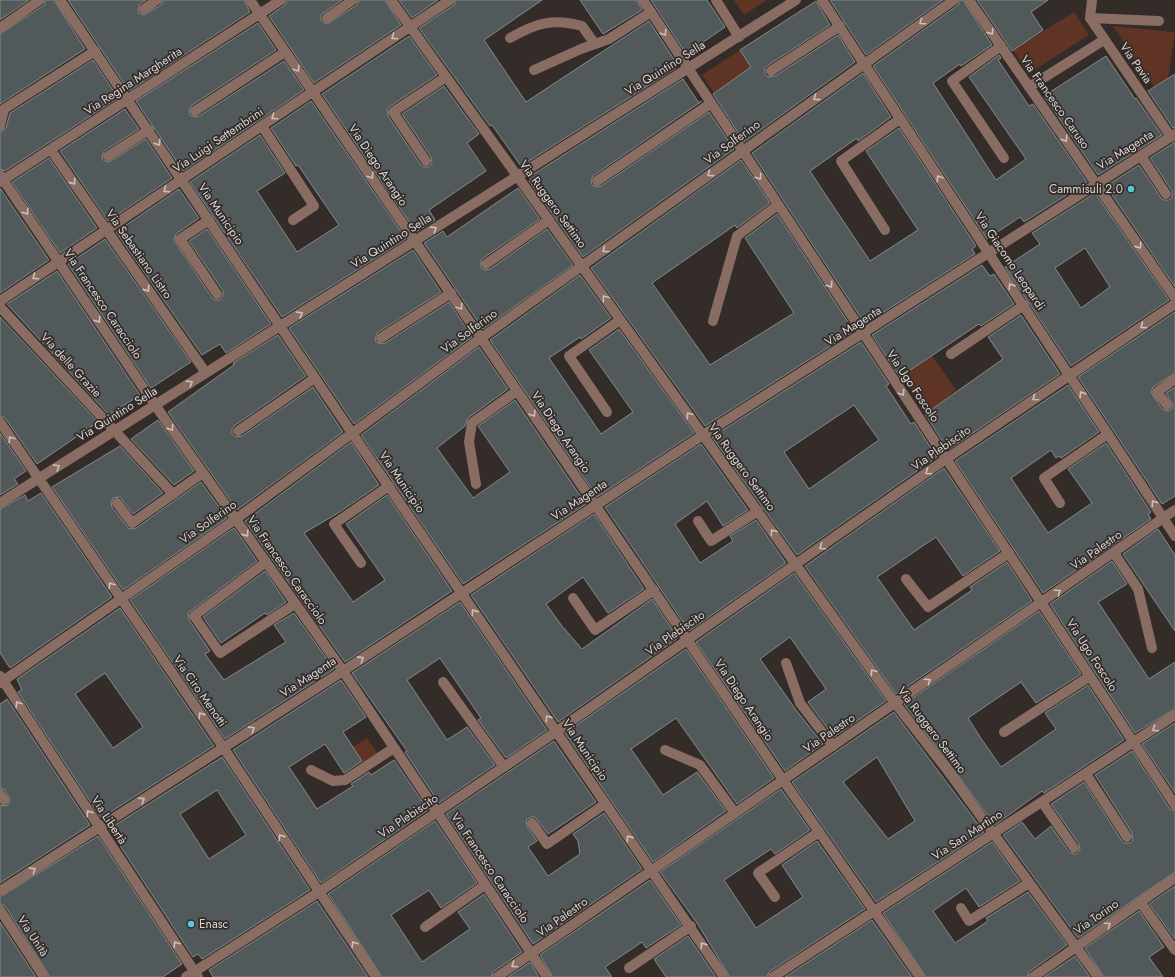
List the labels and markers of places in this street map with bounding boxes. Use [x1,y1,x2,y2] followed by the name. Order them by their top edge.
[1049,180,1123,198] place label: Cammisuli 2.0
[1126,184,1136,194] marker: Cammisuli 2.0
[199,915,229,933] place label: Enasc
[186,919,196,929] marker: Enasc

